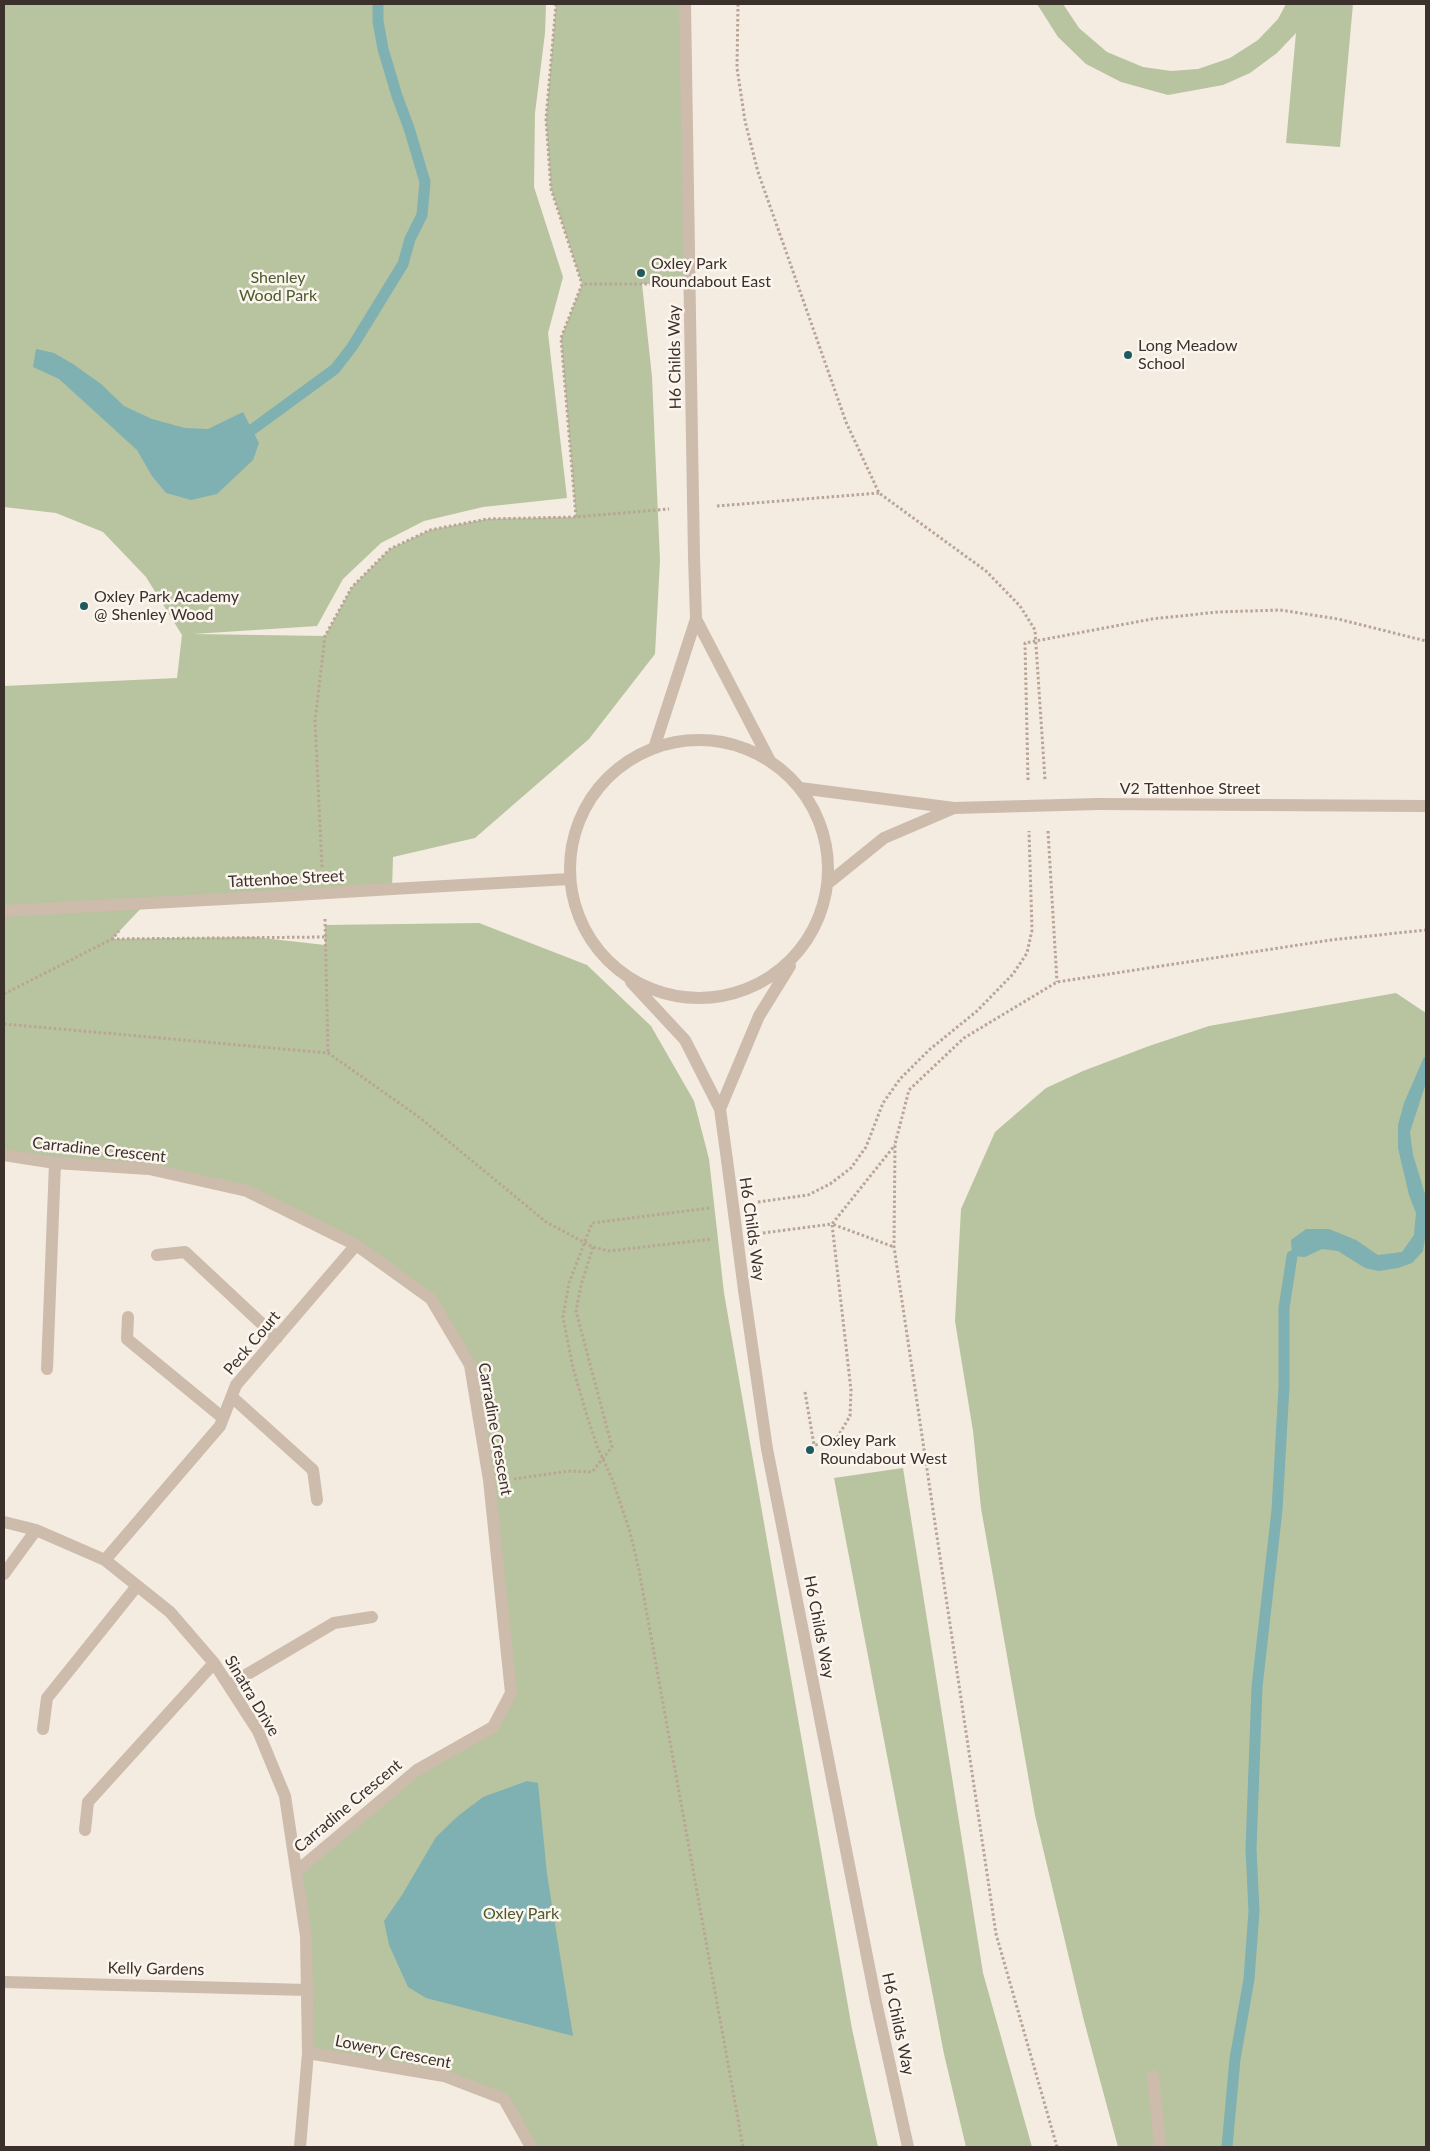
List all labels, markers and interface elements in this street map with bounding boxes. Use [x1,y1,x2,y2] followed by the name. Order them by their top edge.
[651,254,771,292] place label: Oxley Park Roundabout East
[635,267,647,279] marker: Oxley Park Roundabout East
[239,268,317,306] park label: Shenley Wood Park
[664,305,686,409] street label: H6 Childs Way
[1138,336,1238,374] place label: Long Meadow School
[1122,349,1134,361] marker: Long Meadow School
[94,587,239,625] place label: Oxley Park Academy @ Shenley Wood
[78,600,90,612] marker: Oxley Park Academy @ Shenley Wood
[1120,779,1260,799] street label: V2 Tattenhoe Street
[227,866,345,892] street label: Tattenhoe Street
[31,1133,167,1167] street label: Carradine Crescent
[735,1176,769,1282] street label: H6 Childs Way
[220,1307,284,1379] street label: Peck Court
[474,1361,516,1497] street label: Carradine Crescent
[820,1431,947,1469] place label: Oxley Park Roundabout West
[804,1444,816,1456] marker: Oxley Park Roundabout West
[800,1574,838,1680] street label: H6 Childs Way
[220,1652,284,1740] street label: Sinatra Drive
[290,1755,406,1857] street label: Carradine Crescent
[483,1904,559,1924] park label: Oxley Park
[107,1959,205,1979] street label: Kelly Gardens
[878,1971,918,2077] street label: H6 Childs Way
[333,2031,453,2073] street label: Lowery Crescent

